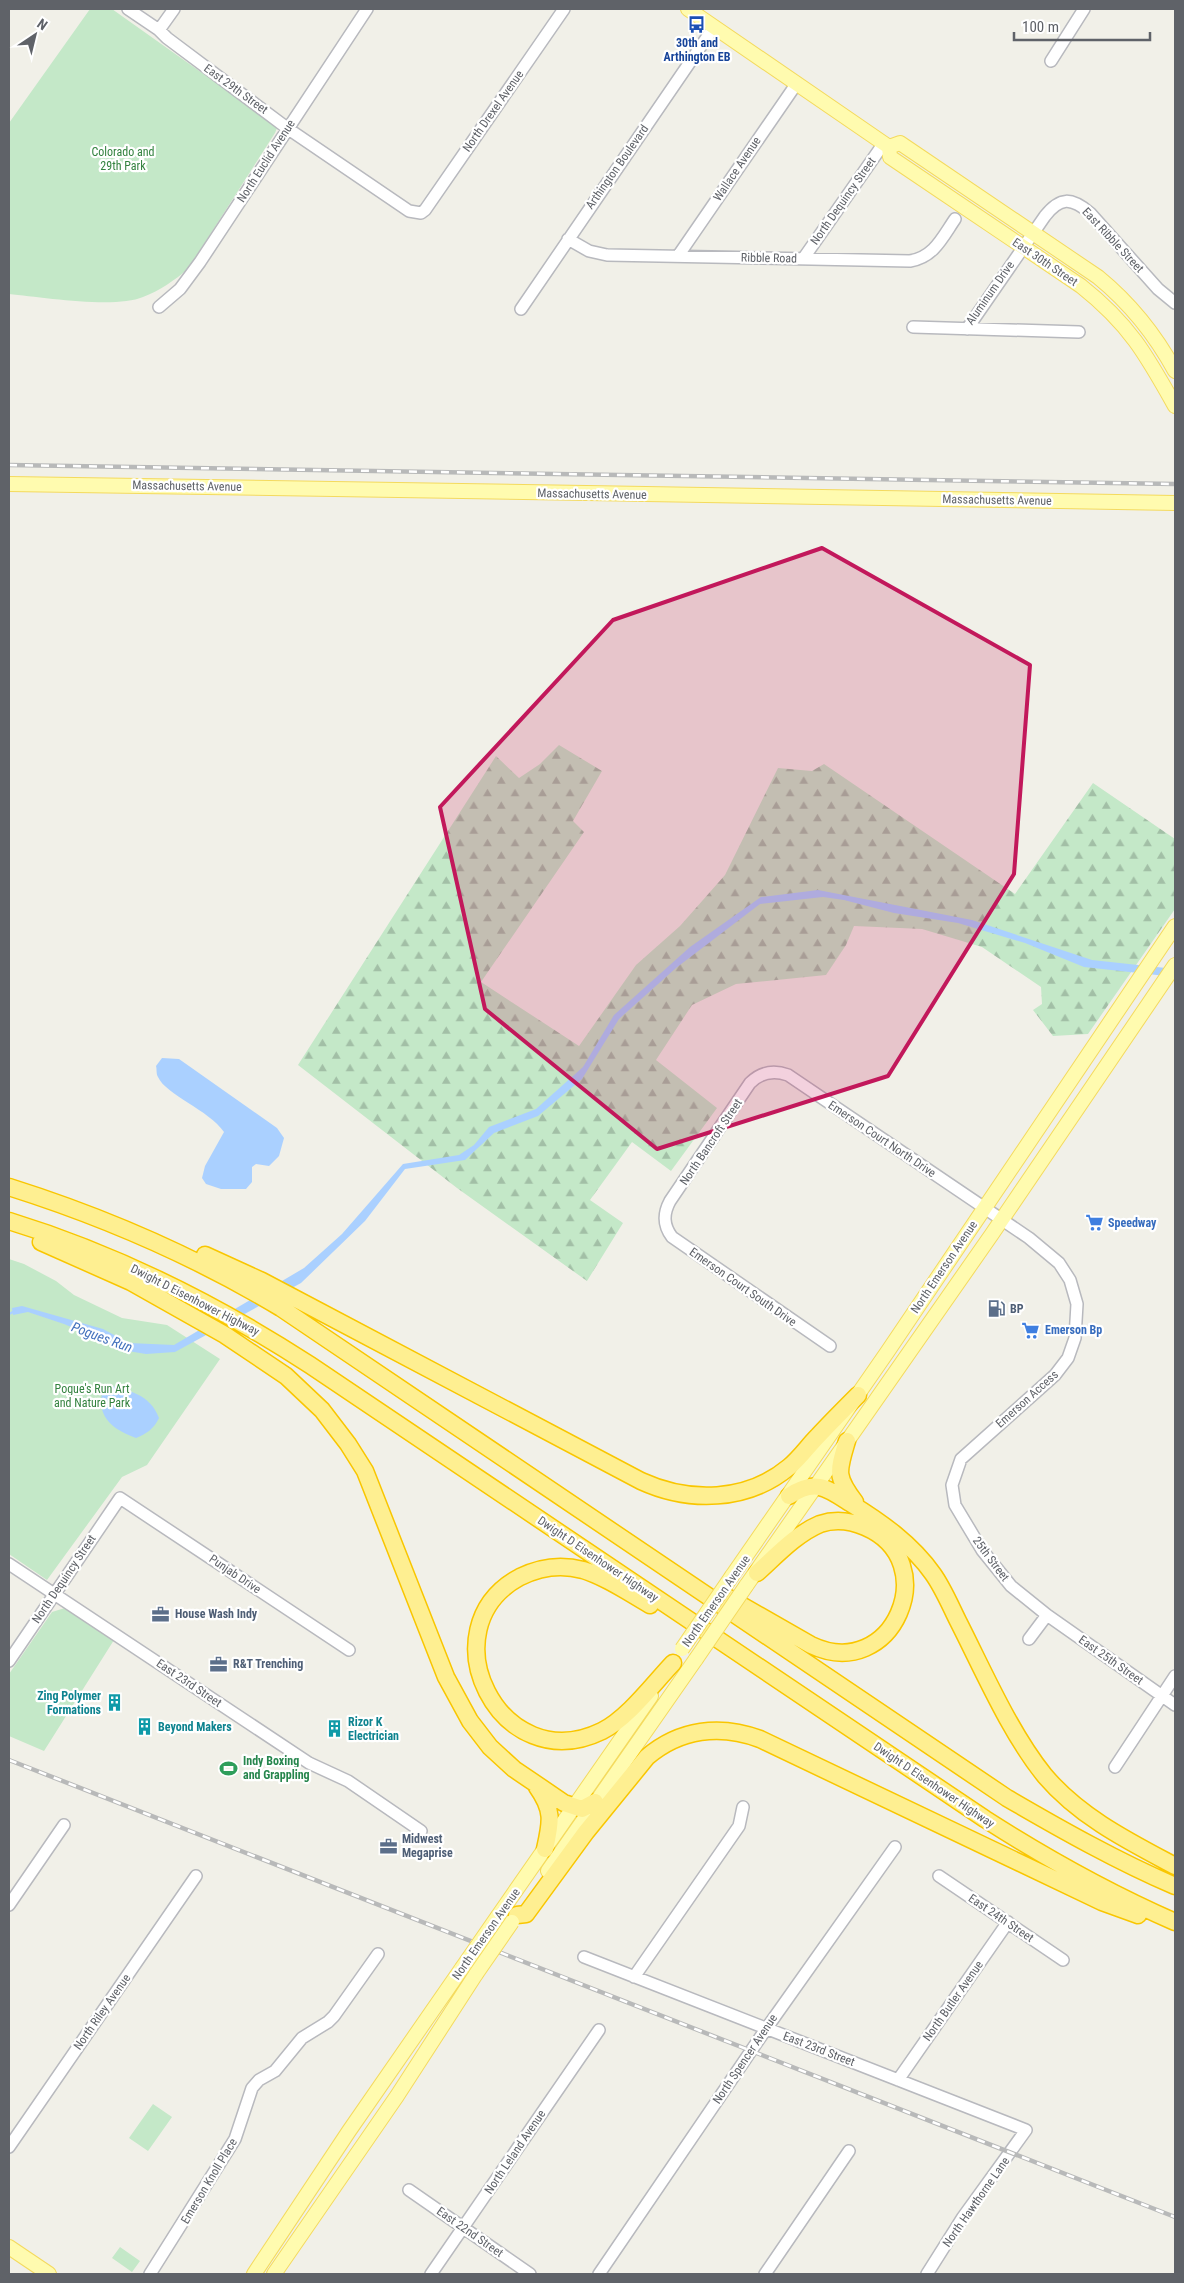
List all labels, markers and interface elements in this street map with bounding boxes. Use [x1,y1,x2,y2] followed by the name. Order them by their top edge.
[10,10,60,60] north arrow
[1014,10,1150,42] scale bar
[687,14,707,34] bus stop icon: 30th and Arthington EB
[34,15,51,33] text: N
[1022,18,1059,36] text: 100 m
[664,36,731,64] place label: 30th and Arthington EB
[201,61,271,117] street label: East 29th Street
[460,67,527,154] street label: North Drexel Avenue
[234,117,298,205] street label: North Euclid Avenue
[583,122,651,212] street label: Arthington Boulevard
[710,134,764,204] street label: Wallace Avenue
[91,145,155,173] park label: Colorado and 29th Park
[808,154,879,248] street label: North Dequincy Street
[1079,205,1147,276] street label: East Ribble Street
[1010,235,1081,289] street label: East 30th Street
[741,251,797,265] street label: Ribble Road
[963,258,1017,328] street label: Aluminum Drive
[132,478,242,494] street label: Massachusetts Avenue
[537,486,647,502] street label: Massachusetts Avenue
[942,492,1052,508] street label: Massachusetts Avenue
[677,1096,745,1188] street label: North Bancroft Street
[826,1098,939,1180] street label: Emerson Court North Drive
[1084,1213,1104,1233] supermarket icon: Speedway
[1108,1216,1157,1230] place label: Speedway
[908,1218,980,1316] street label: North Emerson Avenue
[687,1245,799,1329] street label: Emerson Court South Drive
[128,1261,262,1339] street label: Dwight D Eisenhower Highway
[986,1299,1006,1319] fuel station icon: BP
[1010,1302,1024,1316] place label: BP
[69,1319,135,1355] water label: Pogues Run
[1021,1320,1041,1340] supermarket icon: Emerson Bp
[1045,1323,1102,1337] place label: Emerson Bp
[993,1367,1061,1431] street label: Emerson Access
[54,1382,131,1410] park label: Pogue's Run Art and Nature Park
[535,1513,661,1605] street label: Dwight D Eisenhower Highway
[29,1532,99,1626] street label: North Dequincy Street
[970,1534,1013,1584] street label: 25th Street
[206,1552,264,1597] street label: Punjab Drive
[679,1552,753,1649] street label: North Emerson Avenue
[151,1604,171,1624] office icon: House Wash Indy
[175,1607,258,1621] place label: House Wash Indy
[1076,1633,1146,1688] street label: East 25th Street
[209,1654,229,1674] office icon: R&T Trenching
[154,1656,225,1710] street label: East 23rd Street
[233,1657,303,1671] place label: R&T Trenching
[37,1689,102,1717] place label: Zing Polymer Formations
[105,1693,125,1713] building icon: Zing Polymer Formations
[348,1715,399,1743] place label: Rizor K Electrician
[134,1717,154,1737] building icon: Beyond Makers
[324,1719,344,1739] building icon: Rizor K Electrician
[158,1720,232,1734] place label: Beyond Makers
[871,1739,997,1831] street label: Dwight D Eisenhower Highway
[243,1754,310,1782] place label: Indy Boxing and Grappling
[219,1758,239,1778] sports icon: Indy Boxing and Grappling
[402,1832,453,1860] place label: Midwest Megaprise
[378,1836,398,1856] office icon: Midwest Megaprise
[449,1885,523,1982] street label: North Emerson Avenue
[966,1891,1037,1945] street label: East 24th Street
[920,1958,986,2044] street label: North Butler Avenue
[71,1971,134,2053] street label: North Riley Avenue
[710,2011,780,2107] street label: North Spencer Avenue
[781,2029,857,2069] street label: East 23rd Street
[482,2107,549,2197] street label: North Leland Avenue
[178,2135,240,2226] street label: Emerson Knoll Place
[940,2154,1013,2250] street label: North Hawthorne Lane
[434,2204,506,2260] street label: East 22nd Street

